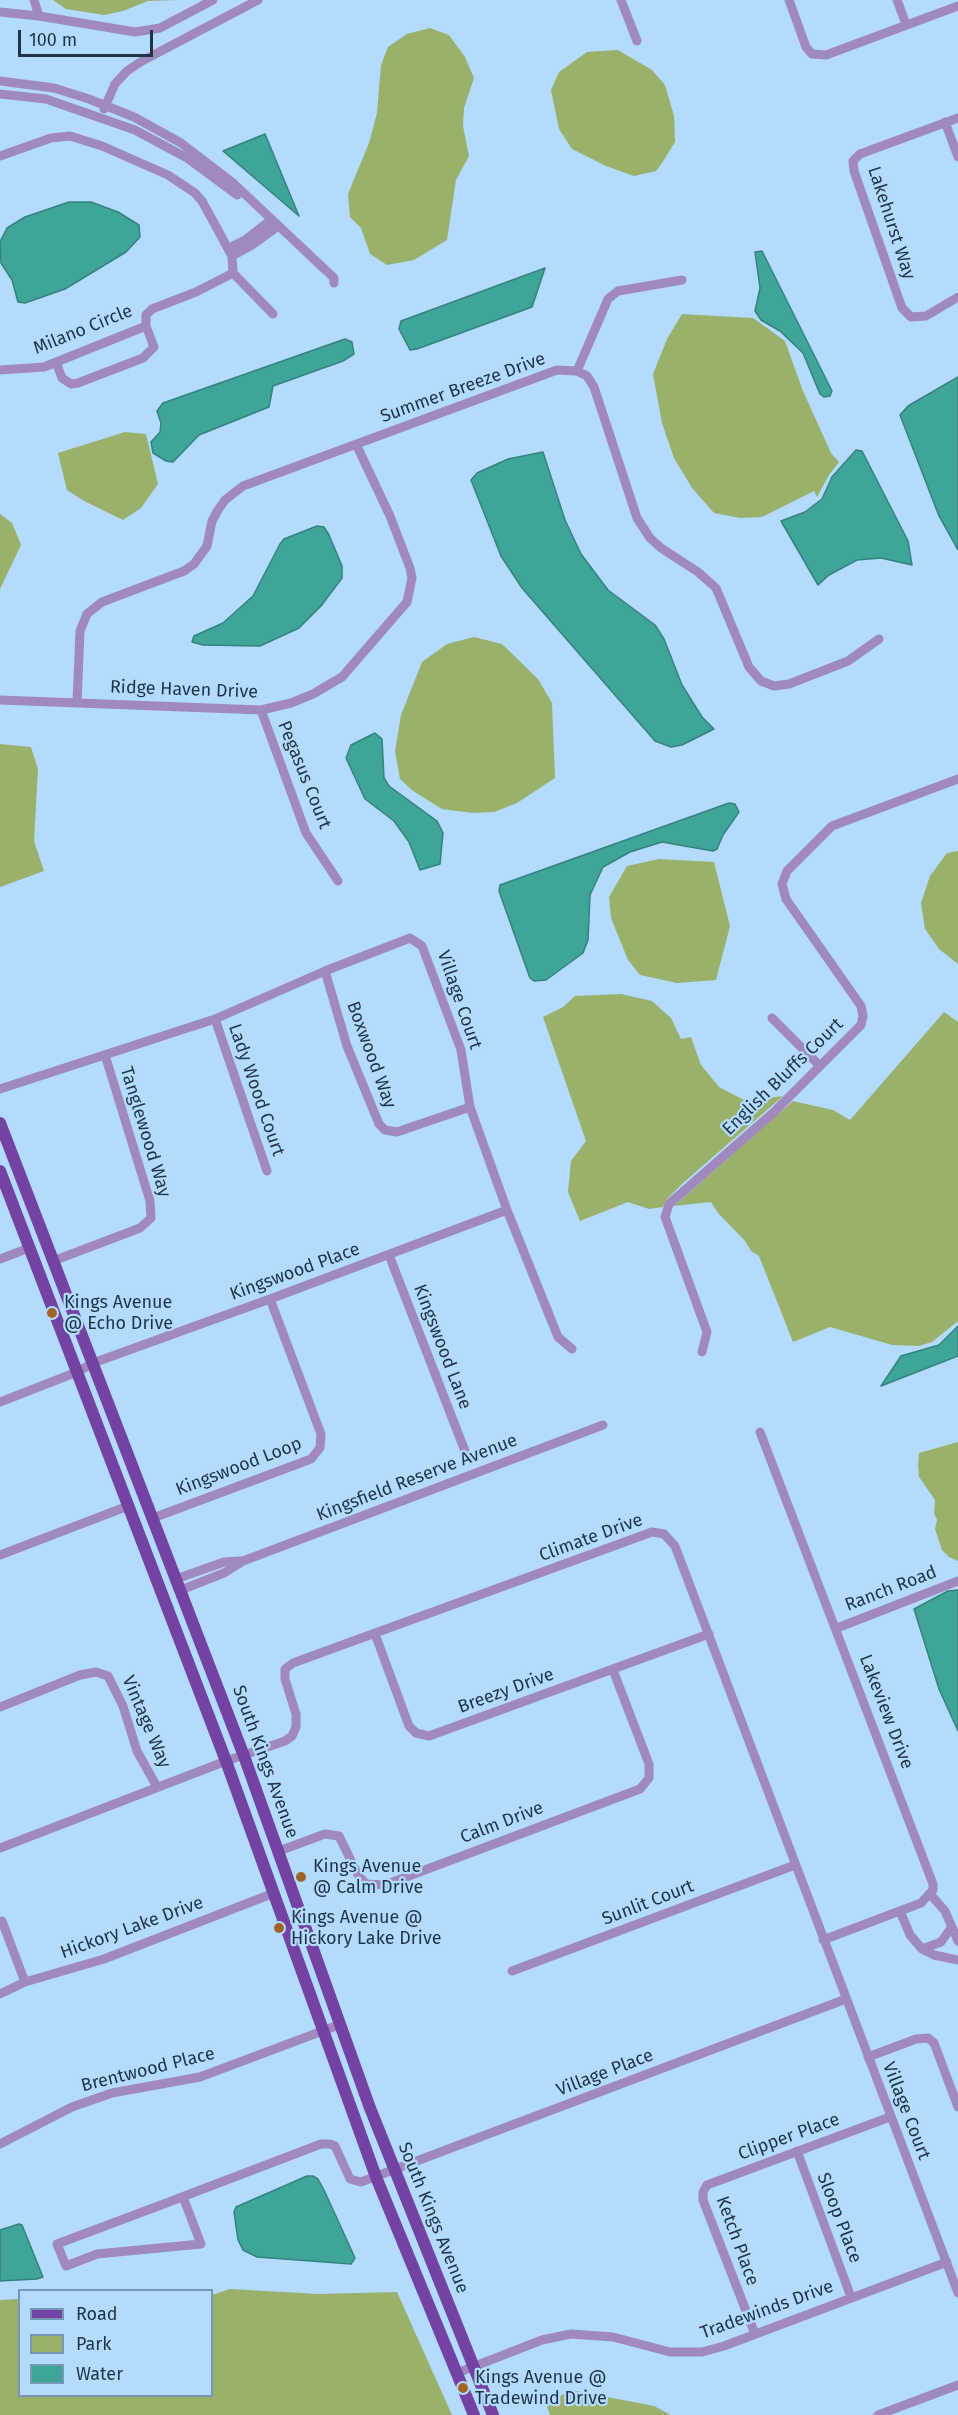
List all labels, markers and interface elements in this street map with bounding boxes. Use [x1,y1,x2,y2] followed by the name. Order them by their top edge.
[21,18,156,56] scale bar
[29,29,77,51] text: 100 m
[863,164,919,282] street label: Lakehurst Way
[30,300,136,360] street label: Milano Circle
[378,348,548,428] street label: Summer Breeze Drive
[110,677,258,703] street label: Ridge Haven Drive
[273,718,335,832] street label: Pegasus Court
[432,948,486,1052] street label: Village Court
[342,999,400,1111] street label: Boxwood Way
[718,1014,848,1140] street label: English Bluffs Court
[223,1021,289,1159] street label: Lady Wood Court
[115,1064,175,1200] street label: Tanglewood Way
[227,1239,363,1305] street label: Kingswood Place
[408,1281,476,1413] street label: Kingswood Lane
[64,1292,173,1334] place label: Kings Avenue @ Echo Drive
[45,1306,59,1320] marker: Kings Avenue @ Echo Drive
[313,1430,521,1526] street label: Kingsfield Reserve Avenue
[173,1433,305,1501] street label: Kingswood Loop
[536,1509,646,1567] street label: Climate Drive
[842,1562,940,1616] street label: Ranch Road
[854,1652,918,1772] street label: Lakeview Drive
[455,1664,557,1718] street label: Breezy Drive
[117,1673,175,1771] street label: Vintage Way
[227,1683,303,1841] street label: South Kings Avenue
[457,1797,547,1849] street label: Calm Drive
[313,1856,423,1898] place label: Kings Avenue @ Calm Drive
[294,1870,308,1884] marker: Kings Avenue @ Calm Drive
[599,1876,697,1930] street label: Sunlit Court
[58,1892,206,1964] street label: Hickory Lake Drive
[291,1907,441,1950] place label: Kings Avenue @ Hickory Lake Drive
[272,1921,286,1935] marker: Kings Avenue @ Hickory Lake Drive
[79,2043,217,2097] street label: Brentwood Place
[553,2045,657,2101] street label: Village Place
[877,2059,935,2163] street label: Village Court
[735,2109,843,2165] street label: Clipper Place
[393,2139,473,2297] street label: South Kings Avenue
[812,2170,866,2266] street label: Sloop Place
[711,2193,763,2289] street label: Ketch Place
[697,2276,837,2344] street label: Tradewinds Drive
[18,2289,213,2397] legend
[76,2303,118,2325] text: Road
[76,2333,111,2355] text: Park
[76,2363,123,2385] text: Water
[475,2367,607,2410] place label: Kings Avenue @ Tradewind Drive
[456,2381,470,2395] marker: Kings Avenue @ Tradewind Drive

